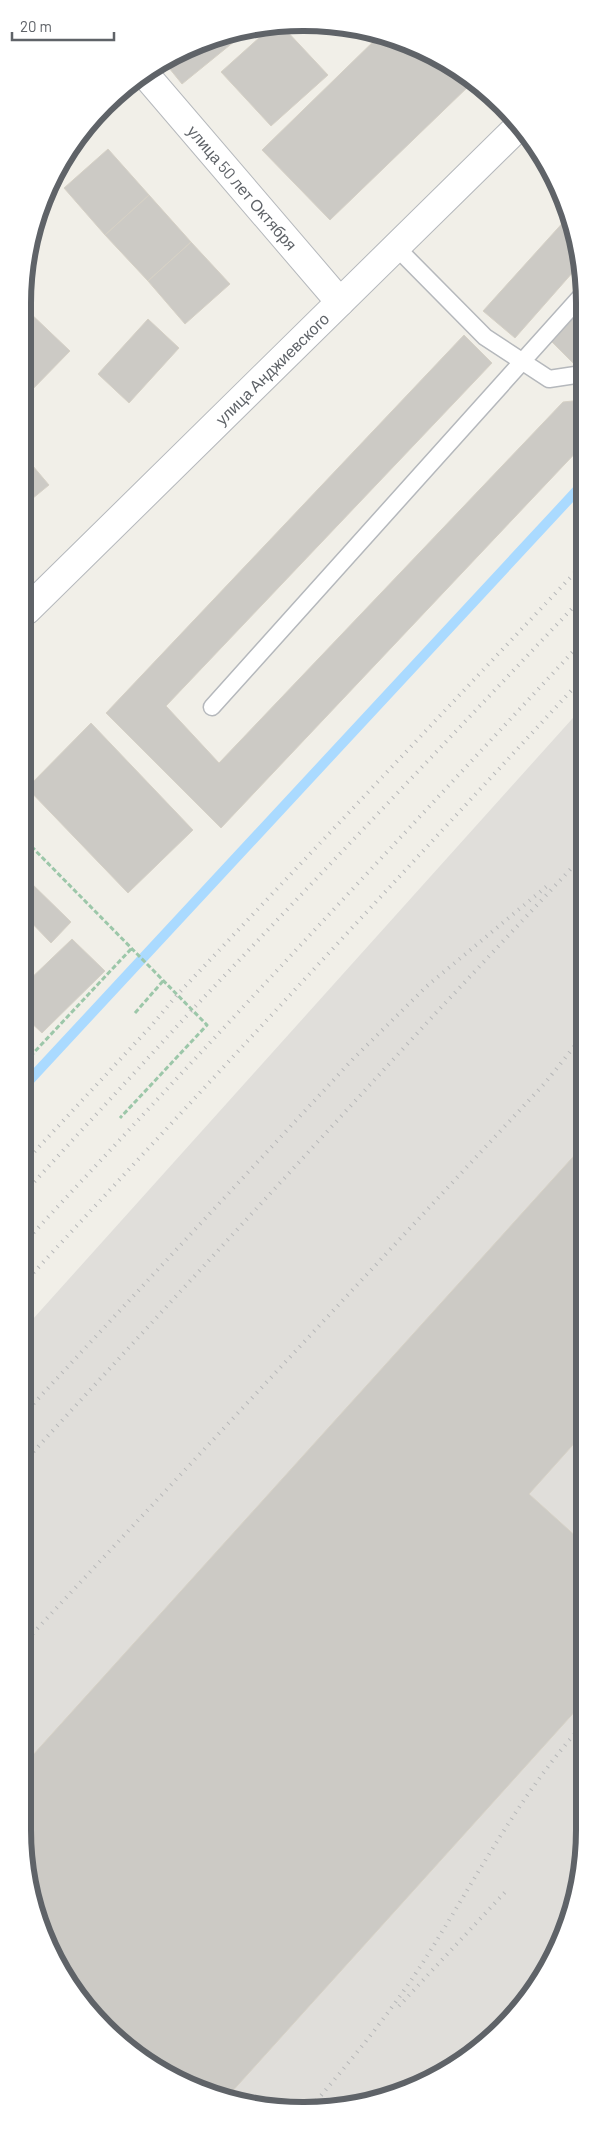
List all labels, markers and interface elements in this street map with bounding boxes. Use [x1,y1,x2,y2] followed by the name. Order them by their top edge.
[12,10,115,42] scale bar
[20,17,52,35] text: 20 m
[184,121,301,254] street label: улица 50 лет Октября
[211,308,333,428] street label: улица Анджиевского

